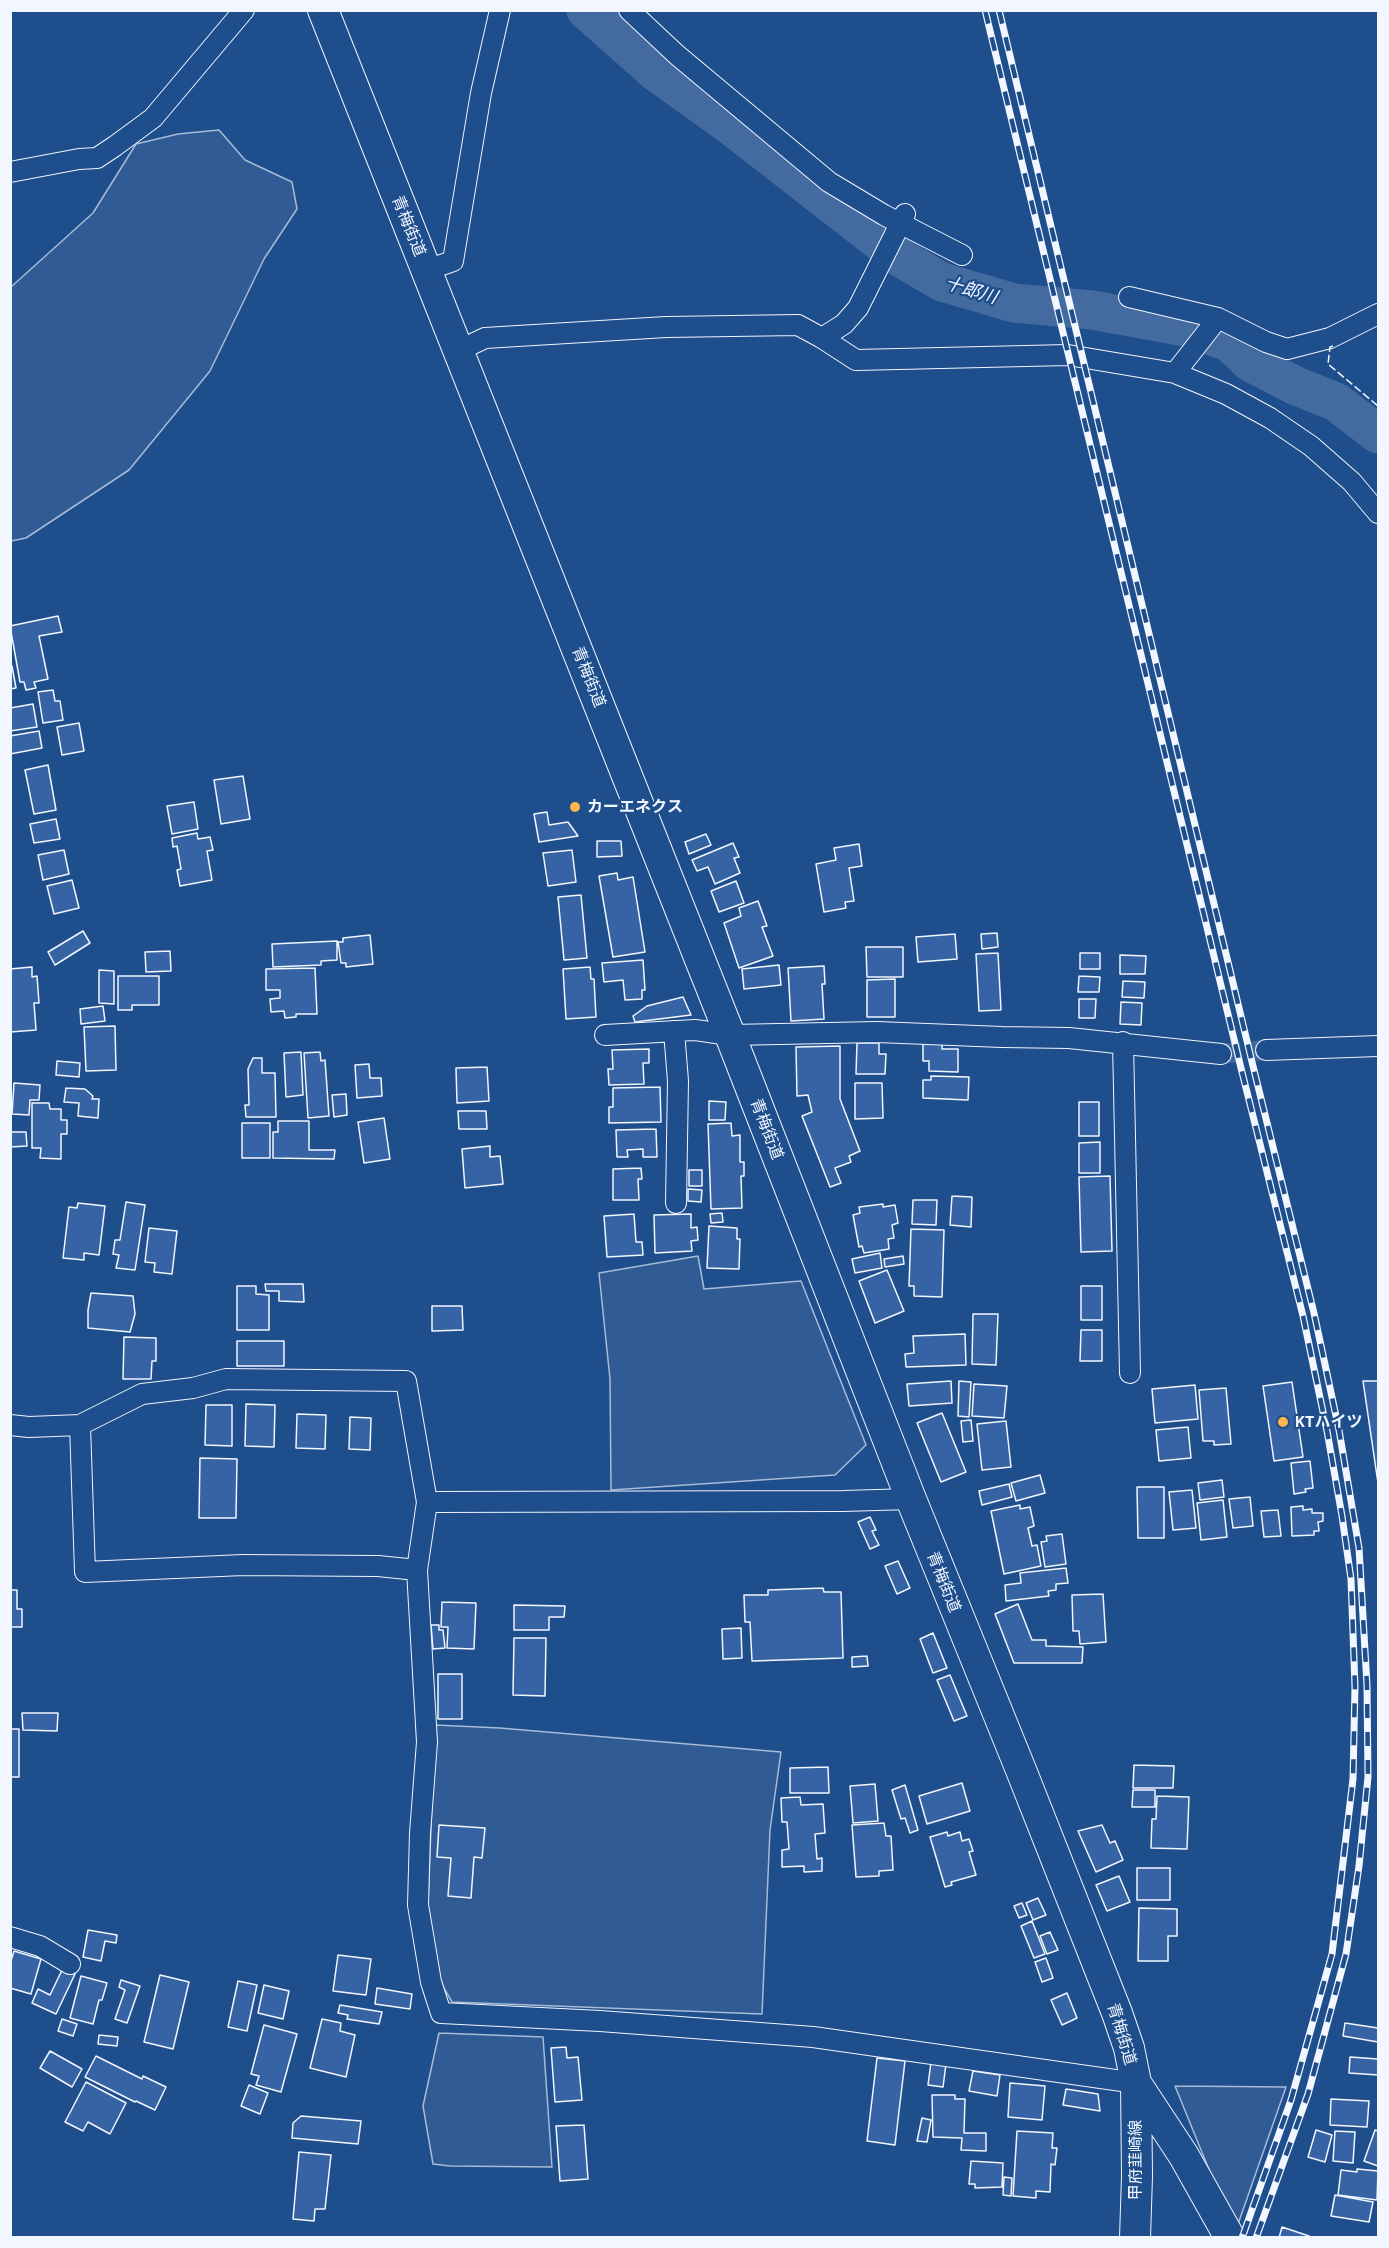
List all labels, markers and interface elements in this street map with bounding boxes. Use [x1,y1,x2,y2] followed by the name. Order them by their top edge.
[388,193,430,259] street label: 青梅街道
[942,272,1000,308] water label: 十郎川
[568,644,610,710] street label: 青梅街道
[587,797,683,817] place label: カーエネクス
[568,800,582,814] marker: カーエネクス
[747,1096,787,1162] street label: 青梅街道
[1295,1412,1362,1432] place label: KTハイツ
[1276,1415,1290,1429] marker: KTハイツ
[923,1549,965,1615] street label: 青梅街道
[1103,2001,1141,2067] street label: 青梅街道
[1126,2120,1146,2200] street label: 甲府韮崎線

